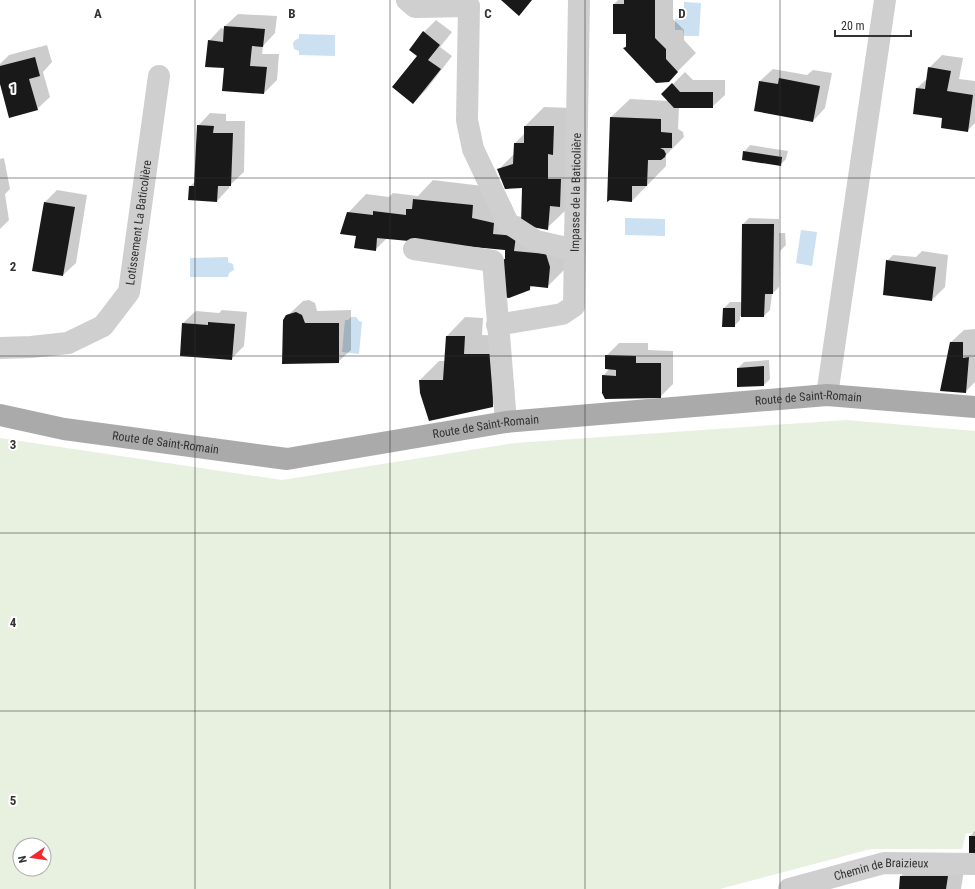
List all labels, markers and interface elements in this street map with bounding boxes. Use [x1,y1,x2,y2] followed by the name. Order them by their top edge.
[94,6,102,21] text: A
[288,6,296,21] text: B
[484,6,492,21] text: C
[678,6,686,21] text: D
[835,12,911,38] scale bar
[841,19,865,33] text: 20 m
[10,81,16,96] text: 1
[568,132,584,252] street label: Impasse de la Baticolière
[123,159,154,286] street label: Lotissement La Baticolière
[10,259,17,274] text: 2
[754,388,863,408] street label: Route de Saint-Romain
[432,412,540,441] street label: Route de Saint-Romain
[111,429,220,457] street label: Route de Saint-Romain
[10,437,16,452] text: 3
[10,615,17,630] text: 4
[10,793,17,808] text: 5
[12,837,52,877] north arrow
[16,854,30,864] text: N
[832,856,929,883] street label: Chemin de Braizieux

